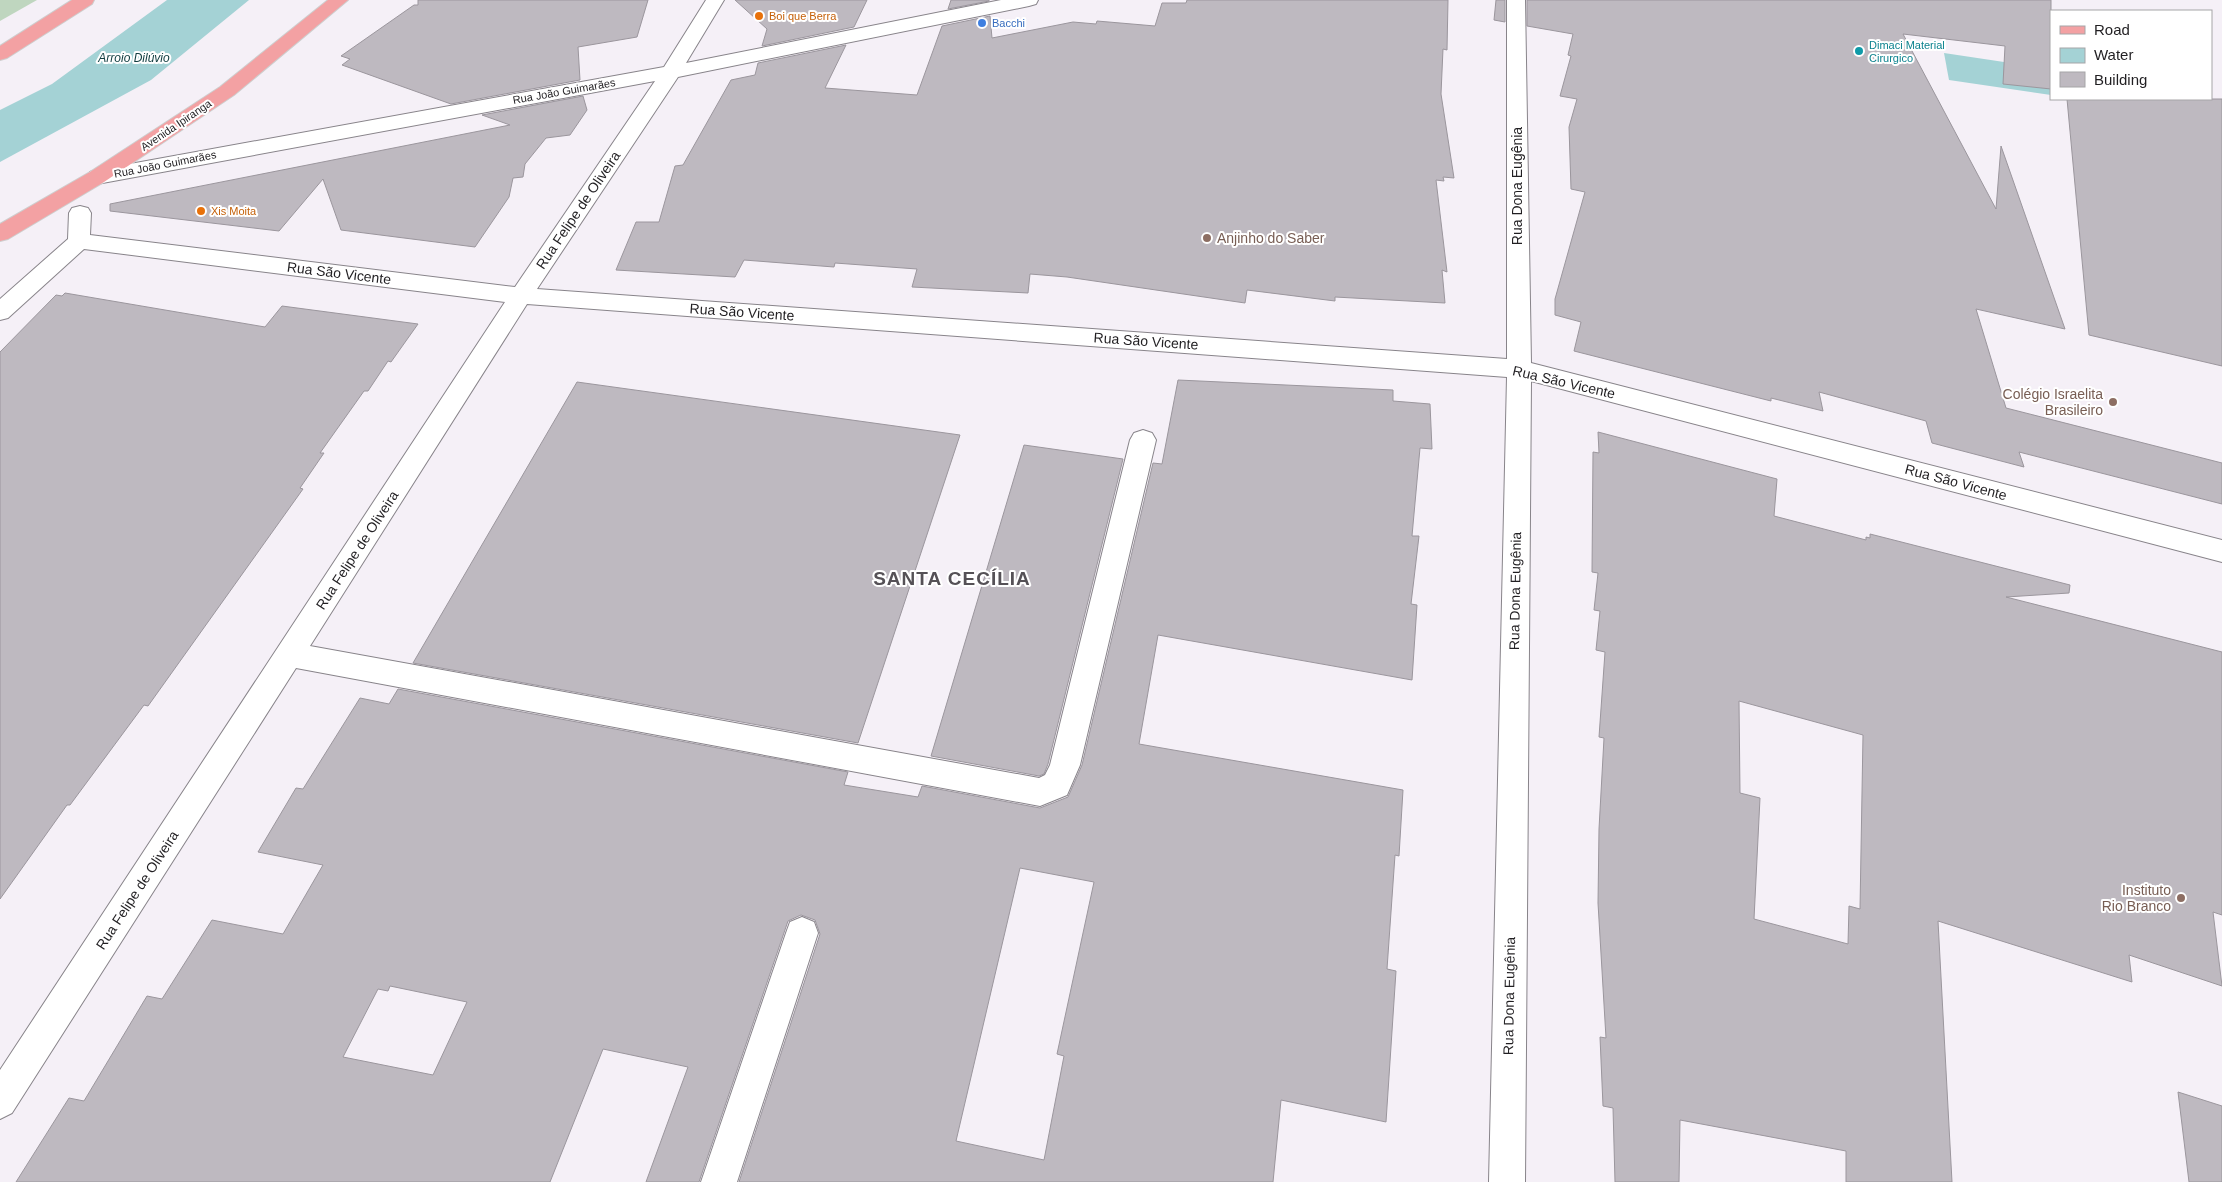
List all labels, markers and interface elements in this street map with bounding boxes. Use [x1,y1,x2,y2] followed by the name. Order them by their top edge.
[753,10,765,22] marker: Boi que Berra
[769,10,837,22] place label: Boi que Berra
[2050,10,2212,100] legend
[976,17,988,29] marker: Bacchi
[992,17,1025,29] place label: Bacchi
[2094,21,2130,38] text: Road
[1869,39,1945,64] place label: Dimaci Material Cirurgico
[1853,45,1865,57] marker: Dimaci Material Cirurgico
[2094,46,2133,63] text: Water
[97,51,170,65] water label: Arroio Dilúvio
[2094,71,2147,88] text: Building
[512,76,617,106] street label: Rua João Guimarães
[138,97,214,153] street label: Avenida Ipiranga
[1509,127,1525,245] street label: Rua Dona Eugênia
[113,148,218,180] street label: Rua João Guimarães
[533,148,623,272] street label: Rua Felipe de Oliveira
[195,205,207,217] marker: Xis Moita
[211,205,257,217] place label: Xis Moita
[1217,230,1325,246] place label: Anjinho do Saber
[1201,232,1213,244] marker: Anjinho do Saber
[286,259,392,287] street label: Rua São Vicente
[689,300,795,324] street label: Rua São Vicente
[1093,329,1199,353] street label: Rua São Vicente
[1511,362,1617,402] street label: Rua São Vicente
[2003,386,2103,418] place label: Colégio Israelita Brasileiro
[2107,396,2119,408] marker: Colégio Israelita Brasileiro
[1903,461,2009,503] street label: Rua São Vicente
[313,487,402,612] street label: Rua Felipe de Oliveira
[1506,532,1524,650] street label: Rua Dona Eugênia
[873,568,1031,589] district label: SANTA CECÍLIA
[93,827,182,952] street label: Rua Felipe de Oliveira
[2102,882,2171,914] place label: Instituto Rio Branco
[2175,892,2187,904] marker: Instituto Rio Branco
[1500,937,1518,1055] street label: Rua Dona Eugênia

